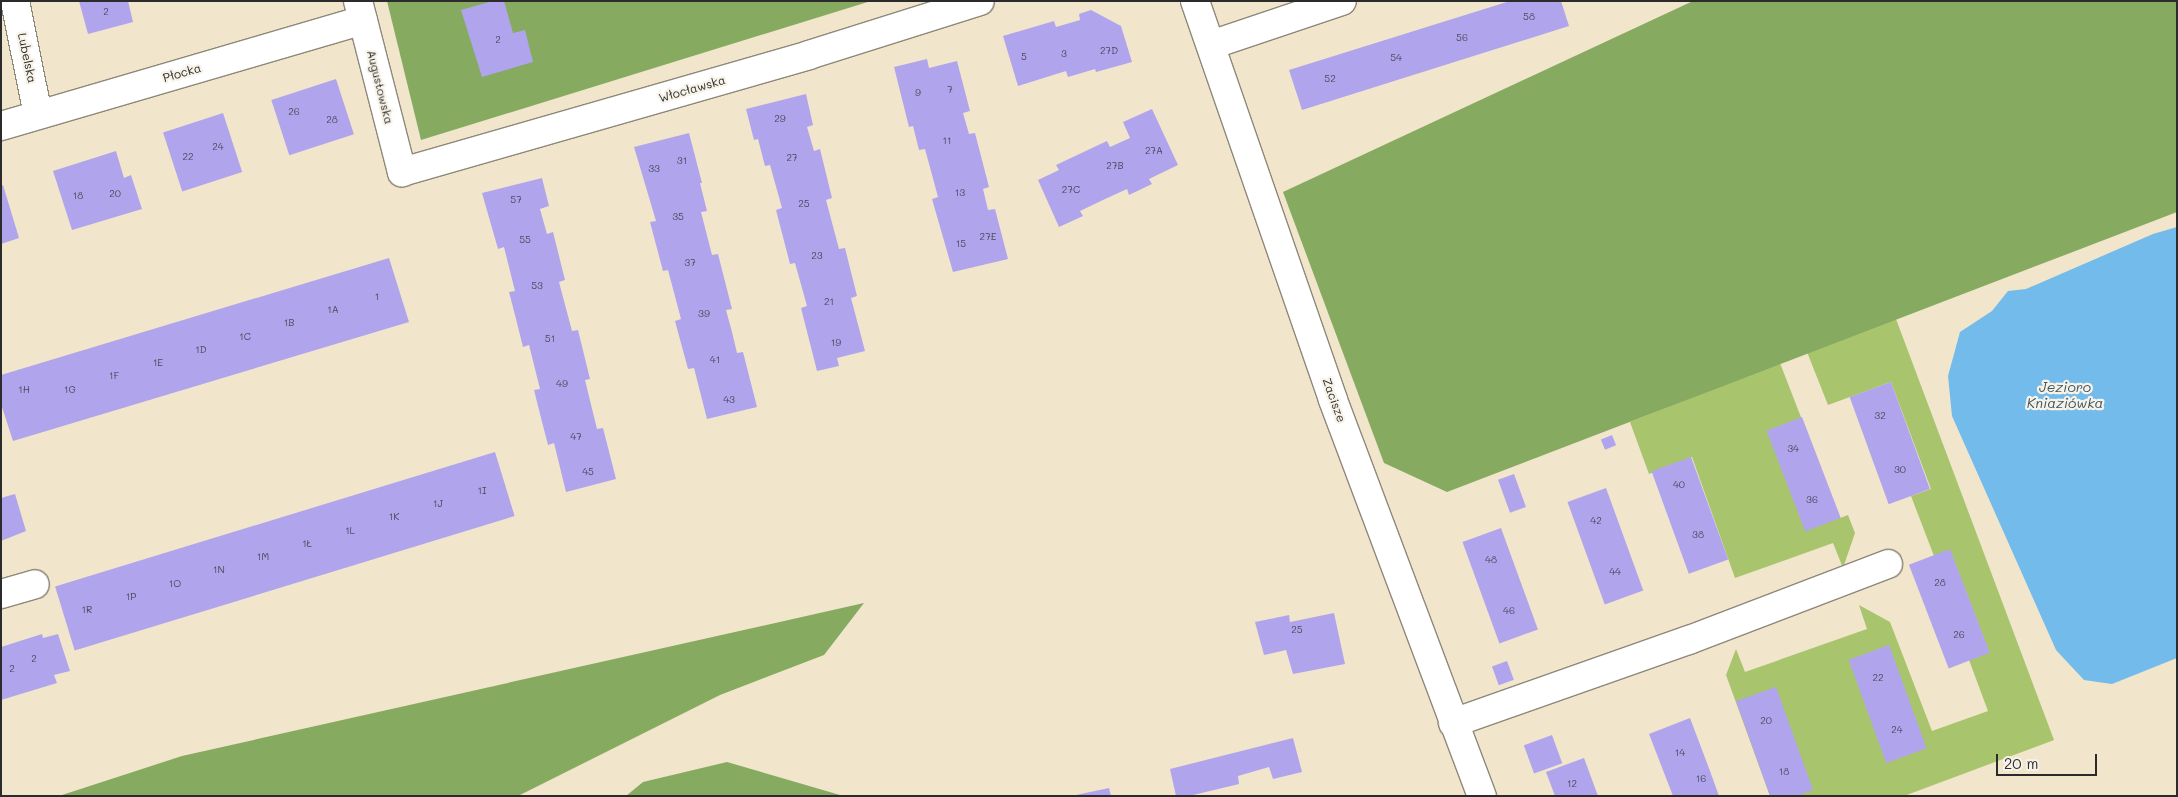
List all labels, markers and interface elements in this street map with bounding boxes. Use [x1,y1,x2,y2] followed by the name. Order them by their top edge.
[103,6,109,18] house number: 2
[1523,11,1535,23] house number: 58
[15,32,39,84] street label: Lubelska
[1456,32,1468,44] house number: 56
[495,34,501,46] house number: 2
[1100,45,1118,57] house number: 27D
[1061,48,1067,60] house number: 3
[364,49,396,125] street label: Augustowska
[1021,51,1027,63] house number: 5
[1390,52,1402,64] house number: 54
[161,61,203,85] street label: Płocka
[657,73,727,105] street label: Włocławska
[1324,73,1336,85] house number: 52
[947,84,953,96] house number: 7
[915,87,921,99] house number: 9
[288,106,300,118] house number: 26
[774,113,786,125] house number: 29
[326,114,338,126] house number: 28
[943,135,951,147] house number: 11
[212,141,224,153] house number: 24
[1145,145,1163,157] house number: 27A
[182,151,194,163] house number: 22
[786,152,798,164] house number: 27
[677,155,687,167] house number: 31
[1106,160,1124,172] house number: 27B
[648,163,660,175] house number: 33
[1062,184,1080,196] house number: 27C
[955,187,965,199] house number: 13
[109,188,121,200] house number: 20
[73,190,83,202] house number: 18
[510,194,522,206] house number: 57
[798,198,810,210] house number: 25
[672,211,684,223] house number: 35
[980,231,996,243] house number: 27E
[519,234,531,246] house number: 55
[956,238,966,250] house number: 15
[811,250,823,262] house number: 23
[684,257,696,269] house number: 37
[531,280,543,292] house number: 53
[375,291,379,303] house number: 1
[824,296,834,308] house number: 21
[327,304,339,316] house number: 1A
[698,308,710,320] house number: 39
[284,317,294,329] house number: 1B
[239,331,251,343] house number: 1C
[545,333,555,345] house number: 51
[831,337,841,349] house number: 19
[195,344,207,356] house number: 1D
[710,354,720,366] house number: 41
[153,357,163,369] house number: 1E
[109,370,119,382] house number: 1F
[1319,376,1349,424] street label: Zacisze
[556,378,568,390] house number: 49
[2027,379,2103,412] water label: Jezioro Kniaziówka
[18,384,30,396] house number: 1H
[64,384,76,396] house number: 1G
[723,394,735,406] house number: 43
[1874,410,1886,422] house number: 32
[570,431,582,443] house number: 47
[1787,443,1799,455] house number: 34
[1894,464,1906,476] house number: 30
[582,466,594,478] house number: 45
[1673,479,1685,491] house number: 40
[478,485,486,497] house number: 1I
[1806,494,1818,506] house number: 36
[433,498,443,510] house number: 1J
[389,511,399,523] house number: 1K
[1590,515,1602,527] house number: 42
[345,525,355,537] house number: 1L
[1692,529,1704,541] house number: 38
[302,538,312,550] house number: 1Ł
[257,551,269,563] house number: 1M
[1485,554,1497,566] house number: 48
[213,564,225,576] house number: 1N
[1609,566,1621,578] house number: 44
[1934,577,1946,589] house number: 28
[169,578,181,590] house number: 1O
[126,591,136,603] house number: 1P
[82,604,92,616] house number: 1R
[1503,605,1515,617] house number: 46
[1291,624,1303,636] house number: 25
[1953,629,1965,641] house number: 26
[31,653,37,665] house number: 2
[9,663,15,675] house number: 2
[1872,672,1884,684] house number: 22
[1760,715,1772,727] house number: 20
[1891,724,1903,736] house number: 24
[1998,744,2099,776] scale bar
[1675,747,1685,759] house number: 14
[2004,753,2038,773] text: 20 m
[1779,766,1789,778] house number: 18
[1696,773,1706,785] house number: 16
[1567,778,1577,790] house number: 12

